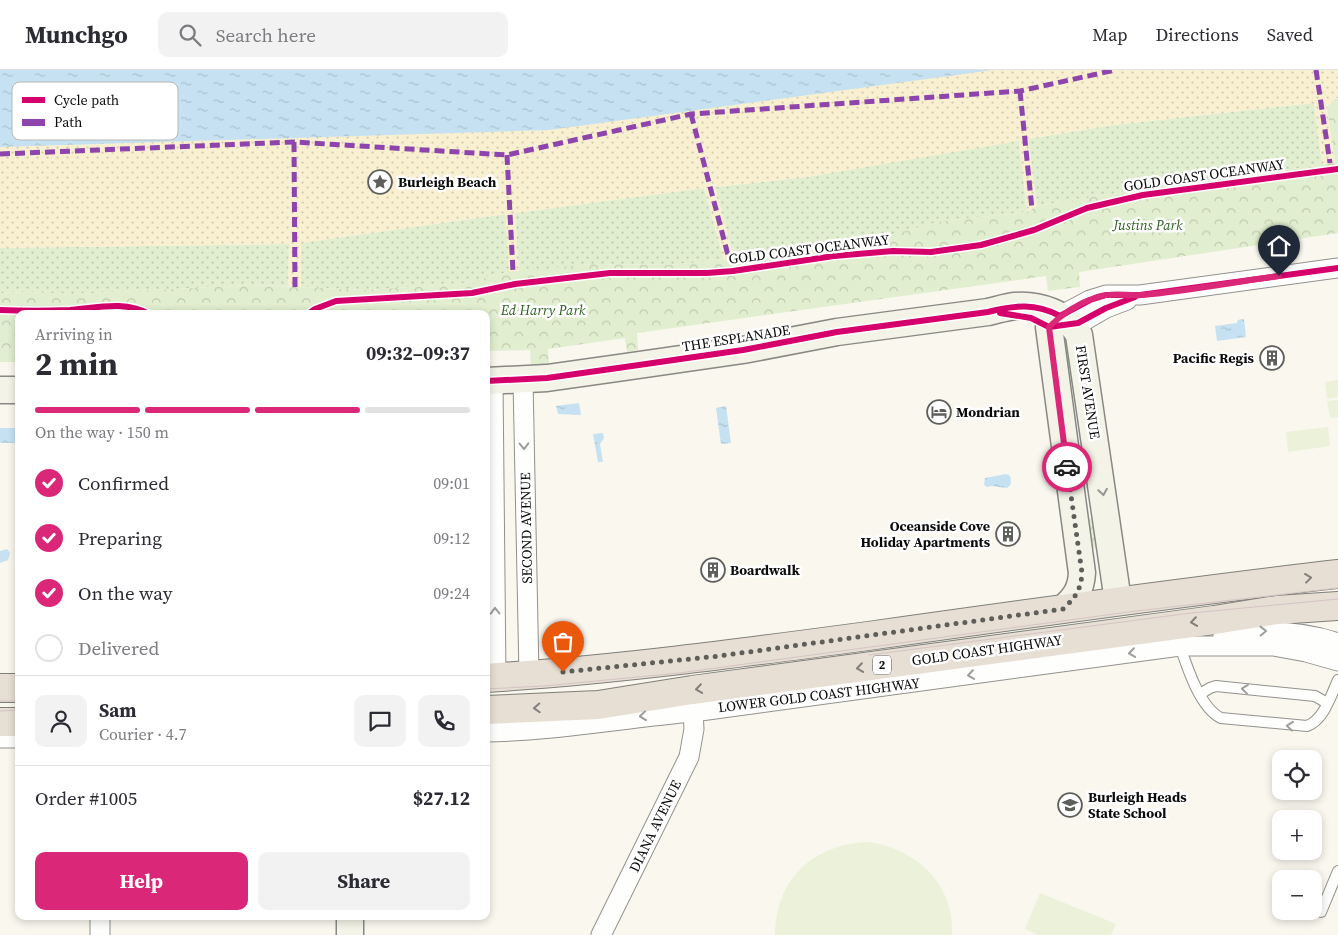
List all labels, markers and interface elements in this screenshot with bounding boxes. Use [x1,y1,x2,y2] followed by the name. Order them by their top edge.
[158,12,508,57] search box
[25,18,128,51] text: Munchgo
[176,21,204,49] icon: search
[216,22,316,48] text: Search here
[1092,22,1128,47] text: Map
[1156,22,1239,47] text: Directions
[1267,22,1313,47] text: Saved
[12,82,178,140] legend
[54,90,119,110] text: Cycle path
[54,112,82,132] text: Path
[1122,154,1286,196] street label: GOLD COAST OCEANWAY
[367,169,393,195] place icon: Burleigh Beach
[398,172,497,192] place label: Burleigh Beach
[1111,215,1183,235] park label: Justins Park
[1258,225,1300,276] pin
[727,229,891,269] street label: GOLD COAST OCEANWAY
[1265,232,1293,260] icon: home
[500,300,586,320] park label: Ed Harry Park
[681,320,791,356] street label: THE ESPLANADE
[35,323,113,345] text: Arriving in
[366,340,470,366] text: 09:32–09:37
[35,342,118,386] text: 2 min
[1071,344,1105,440] street label: FIRST AVENUE
[1259,345,1285,371] building icon: Pacific Regis
[1173,348,1255,368] place label: Pacific Regis
[926,399,952,425] hotel icon: Mondrian
[956,402,1020,422] place label: Mondrian
[35,421,169,443] text: On the way · 150 m
[519,442,529,450] one-way arrow
[1042,442,1092,492] courier
[1053,453,1081,481] icon: car
[35,469,63,497] icon: check
[78,470,169,496] text: Confirmed
[433,472,470,494] text: 09:01
[515,472,537,584] street label: SECOND AVENUE
[1097,488,1107,496] one-way arrow
[860,516,991,552] place label: Oceanside Cove Holiday Apartments
[995,521,1021,547] building icon: Oceanside Cove Holiday Apartments
[35,524,63,552] icon: check
[78,525,162,551] text: Preparing
[433,527,470,549] text: 09:12
[700,557,726,583] building icon: Boardwalk
[730,560,801,580] place label: Boardwalk
[1304,573,1312,584] one-way arrow
[35,579,63,607] icon: check
[78,580,173,606] text: On the way
[433,582,470,604] text: 09:24
[490,607,500,614] one-way arrow
[1190,617,1199,627] one-way arrow
[542,621,584,672] pin
[1259,626,1267,637] one-way arrow
[549,628,577,656] icon: bag
[911,630,1064,670] street label: GOLD COAST HIGHWAY
[78,635,159,661] text: Delivered
[1128,647,1136,658] one-way arrow
[873,656,891,674] road number: 2
[855,662,864,672] one-way arrow
[967,669,975,680] one-way arrow
[717,673,921,717] street label: LOWER GOLD COAST HIGHWAY
[694,683,702,694] one-way arrow
[1241,684,1249,695] one-way arrow
[35,695,87,747] button: person
[354,695,406,747] button: chat
[418,695,470,747] button: phone
[99,697,137,723] text: Sam
[533,702,541,713] one-way arrow
[639,710,647,721] one-way arrow
[1286,721,1294,732] one-way arrow
[99,723,187,745] text: Courier · 4.7
[1272,750,1322,920] map controls
[1272,750,1322,800] button: locate
[624,777,686,875] street label: DIANA AVENUE
[35,785,137,811] text: Order #1005
[413,785,470,811] text: $27.12
[1088,787,1187,823] place label: Burleigh Heads State School
[1057,792,1083,818] school or university icon: Burleigh Heads State School
[1272,810,1322,860] button: +
[35,852,248,910] button: Help
[258,852,470,910] button: Share
[1272,870,1322,920] button: −

